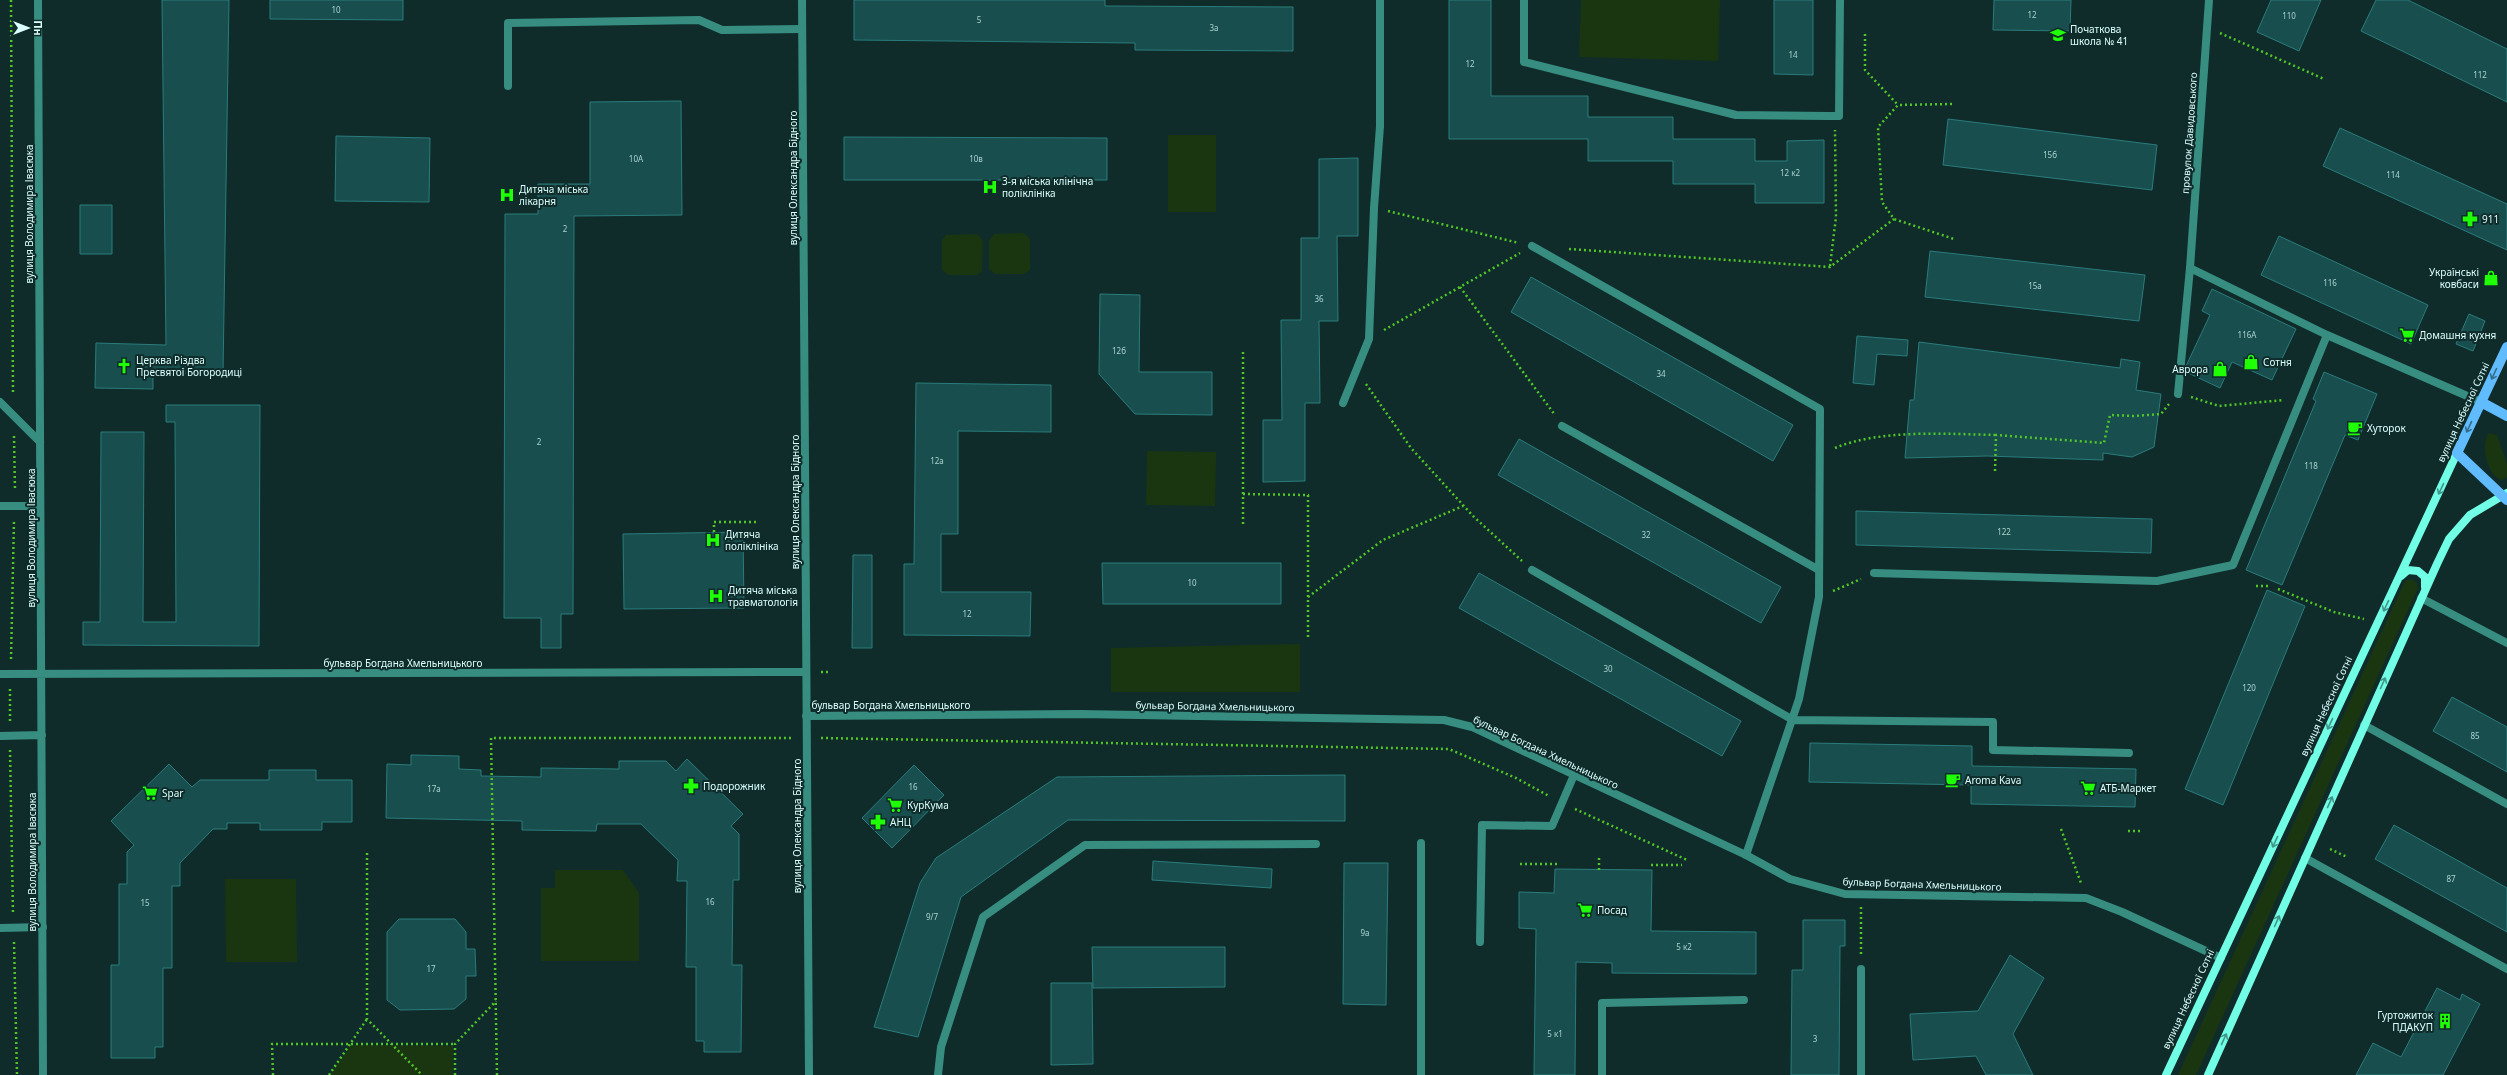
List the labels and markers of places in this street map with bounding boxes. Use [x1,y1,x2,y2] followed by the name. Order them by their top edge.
[2070,22,2128,48] place label: Початкова школа № 41
[2049,26,2067,44] school or university icon: Початкова школа № 41
[1002,174,1093,200] place label: 3-я міська клінічна поліклініка
[981,178,999,196] hospital icon: 3-я міська клінічна поліклініка
[519,182,588,208] place label: Дитяча міська лікарня
[498,186,516,204] hospital icon: Дитяча міська лікарня
[2461,210,2479,228] pharmacy icon: 911
[2482,212,2499,226] place label: 911
[2429,265,2479,291] place label: Українські ковбаси
[2482,269,2500,287] shop icon: Українські ковбаси
[2398,326,2416,344] supermarket icon: Домашня кухня
[2419,328,2496,342] place label: Домашня кухня
[136,353,242,379] place label: Церква Різдва Пресвятої Богородиці
[2242,353,2260,371] shop icon: Сотня
[2263,355,2292,369] place label: Сотня
[115,357,133,375] church icon: Церква Різдва Пресвятої Богородиці
[2211,360,2229,378] shop icon: Аврора
[2172,362,2208,376] place label: Аврора
[2346,419,2364,437] cafe icon: Хуторок
[2367,421,2406,435] place label: Хуторок
[725,527,779,553] place label: Дитяча поліклініка
[704,531,722,549] hospital icon: Дитяча поліклініка
[728,583,798,609] place label: Дитяча міська травматологія
[707,587,725,605] hospital icon: Дитяча міська травматологія
[1944,771,1962,789] cafe icon: Aroma Kava
[1965,773,2021,787] place label: Aroma Kava
[682,777,700,795] pharmacy icon: Подорожник
[703,779,766,793] place label: Подорожник
[2079,779,2097,797] supermarket icon: АТБ-Маркет
[2100,781,2157,795] place label: АТБ-Маркет
[141,784,159,802] supermarket icon: Spar
[162,786,183,800] place label: Spar
[886,796,904,814] supermarket icon: КурКума
[907,798,949,812] place label: КурКума
[869,813,887,831] pharmacy icon: АНЦ
[890,815,912,829] place label: АНЦ
[1576,901,1594,919] supermarket icon: Посад
[1597,903,1627,917] place label: Посад
[2377,1008,2434,1034] place label: Гуртожиток ПДАКУП
[2436,1012,2454,1030] building icon: Гуртожиток ПДАКУП

